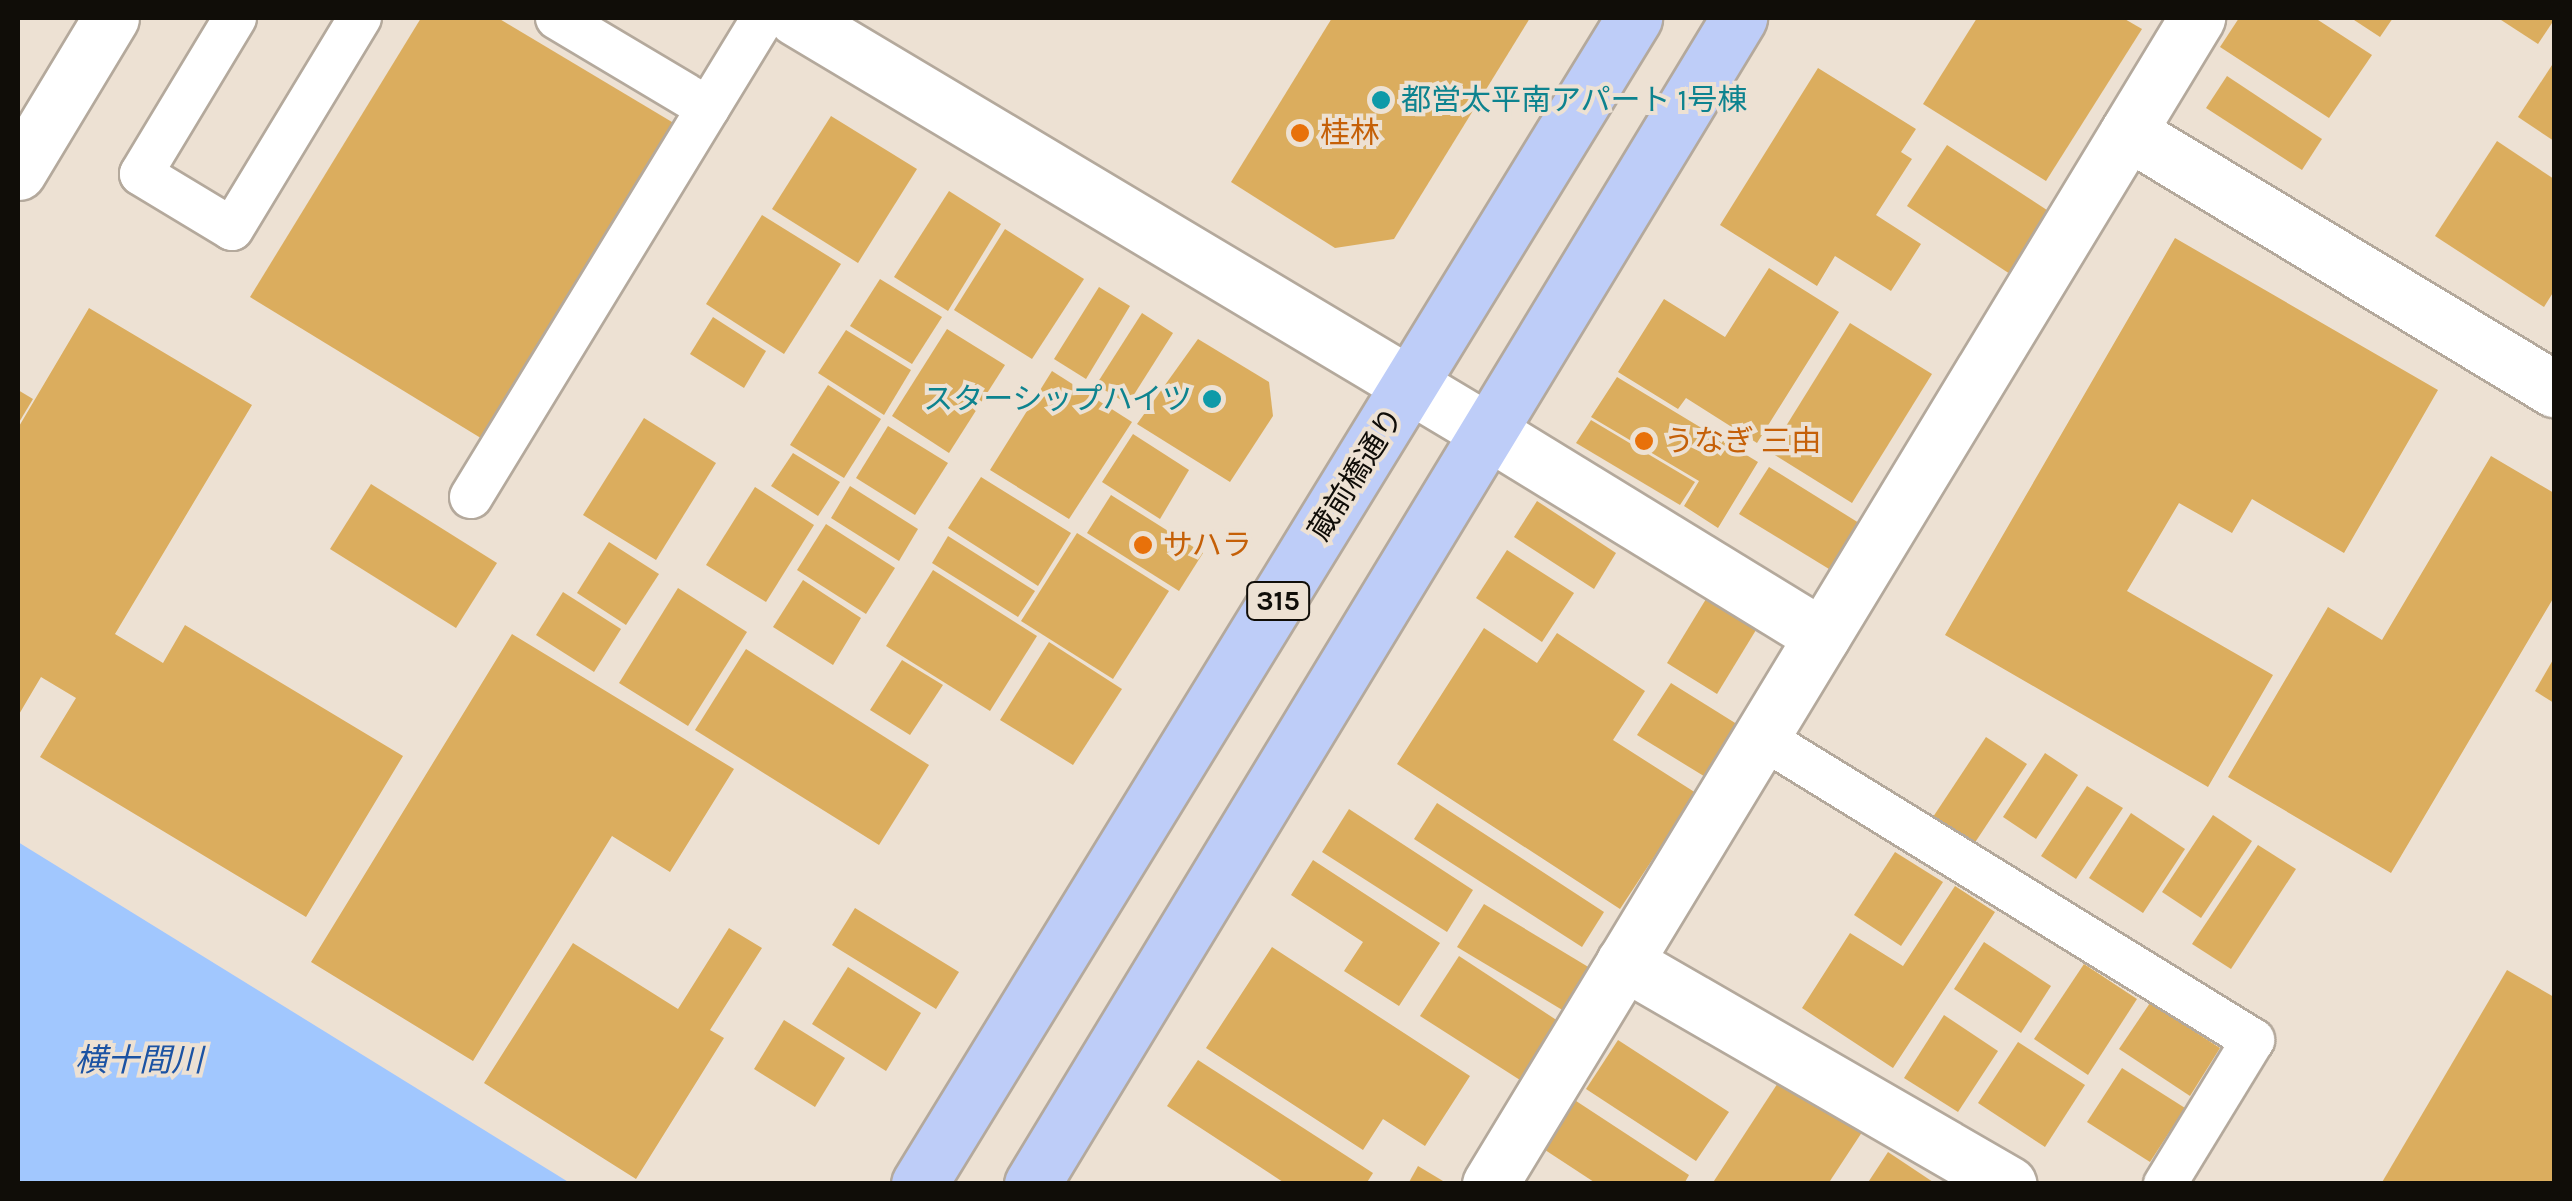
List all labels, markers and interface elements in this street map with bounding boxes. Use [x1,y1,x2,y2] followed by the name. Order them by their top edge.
[1401,82,1748,118] place label: 都営太平南アパート 1号棟
[1370,89,1392,111] marker: 都営太平南アパート 1号棟
[1320,115,1380,151] place label: 桂林
[1289,122,1311,144] marker: 桂林
[922,381,1192,417] place label: スターシップハイツ
[1201,388,1223,410] marker: スターシップハイツ
[1301,401,1411,547] street label: 蔵前橋通り
[1664,423,1821,459] place label: うなぎ 三由
[1633,430,1655,452] marker: うなぎ 三由
[1163,527,1253,563] place label: サハラ
[1132,534,1154,556] marker: サハラ
[1246,578,1310,624] road number: 315
[75,1042,203,1080] water label: 横十間川

